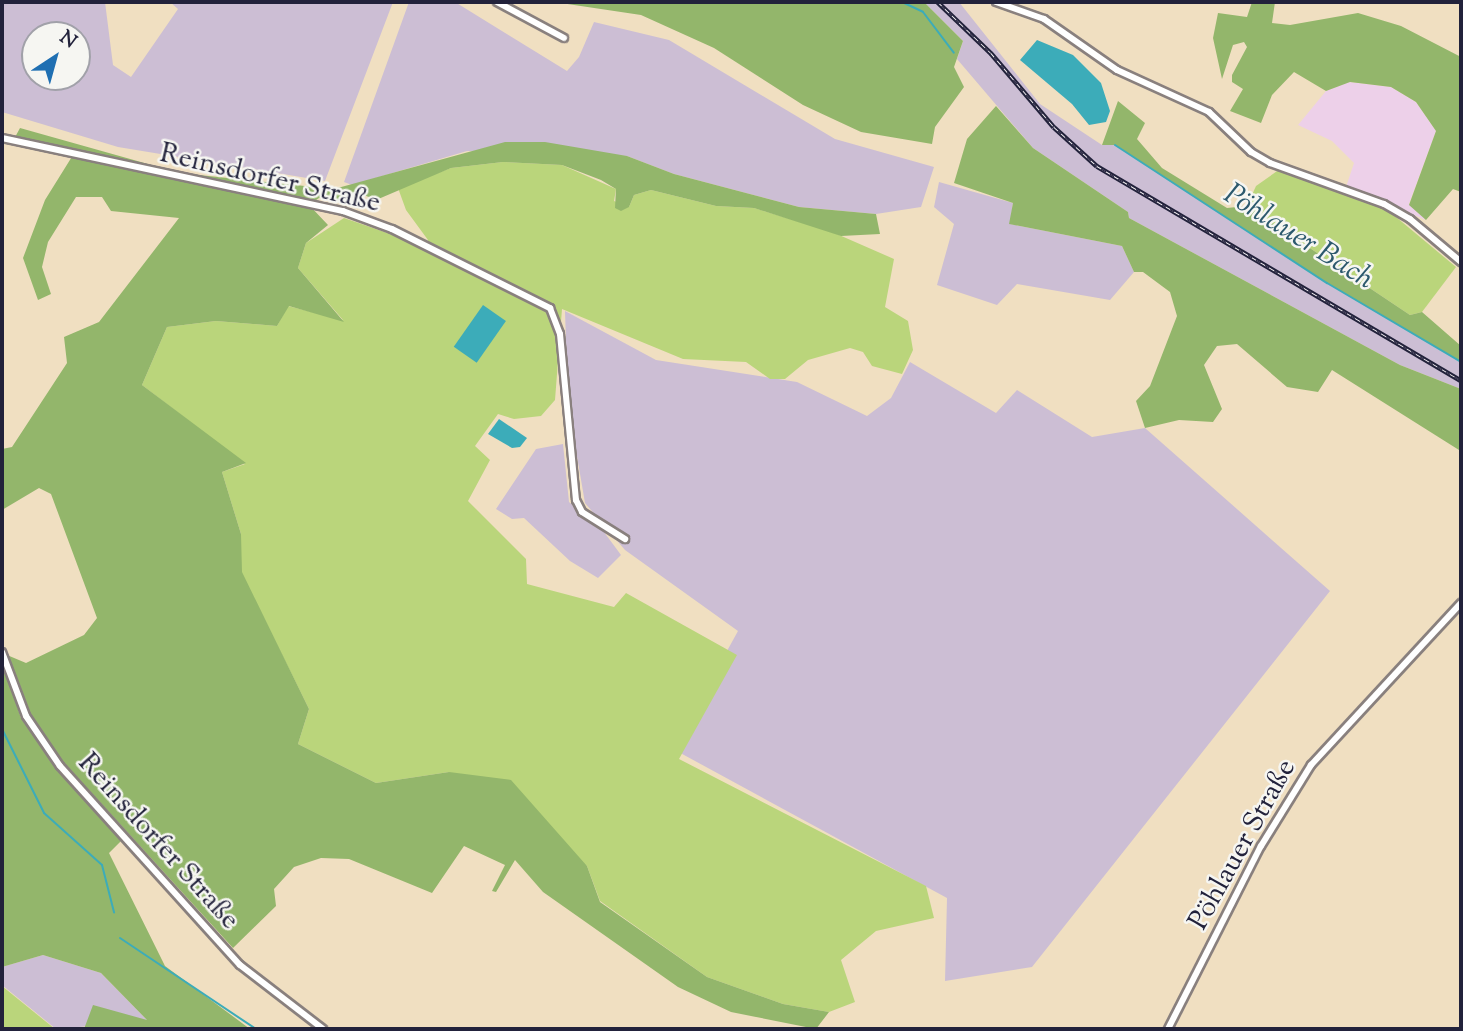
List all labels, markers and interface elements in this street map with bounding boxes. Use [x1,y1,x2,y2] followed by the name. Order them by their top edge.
[21,21,91,91] north arrow
[53,25,82,56] text: N
[156,137,384,221] street label: Reinsdorfer Straße
[1216,178,1380,298] water label: Pöhlauer Bach
[70,747,246,937] street label: Reinsdorfer Straße
[1182,754,1304,936] street label: Pöhlauer Straße

